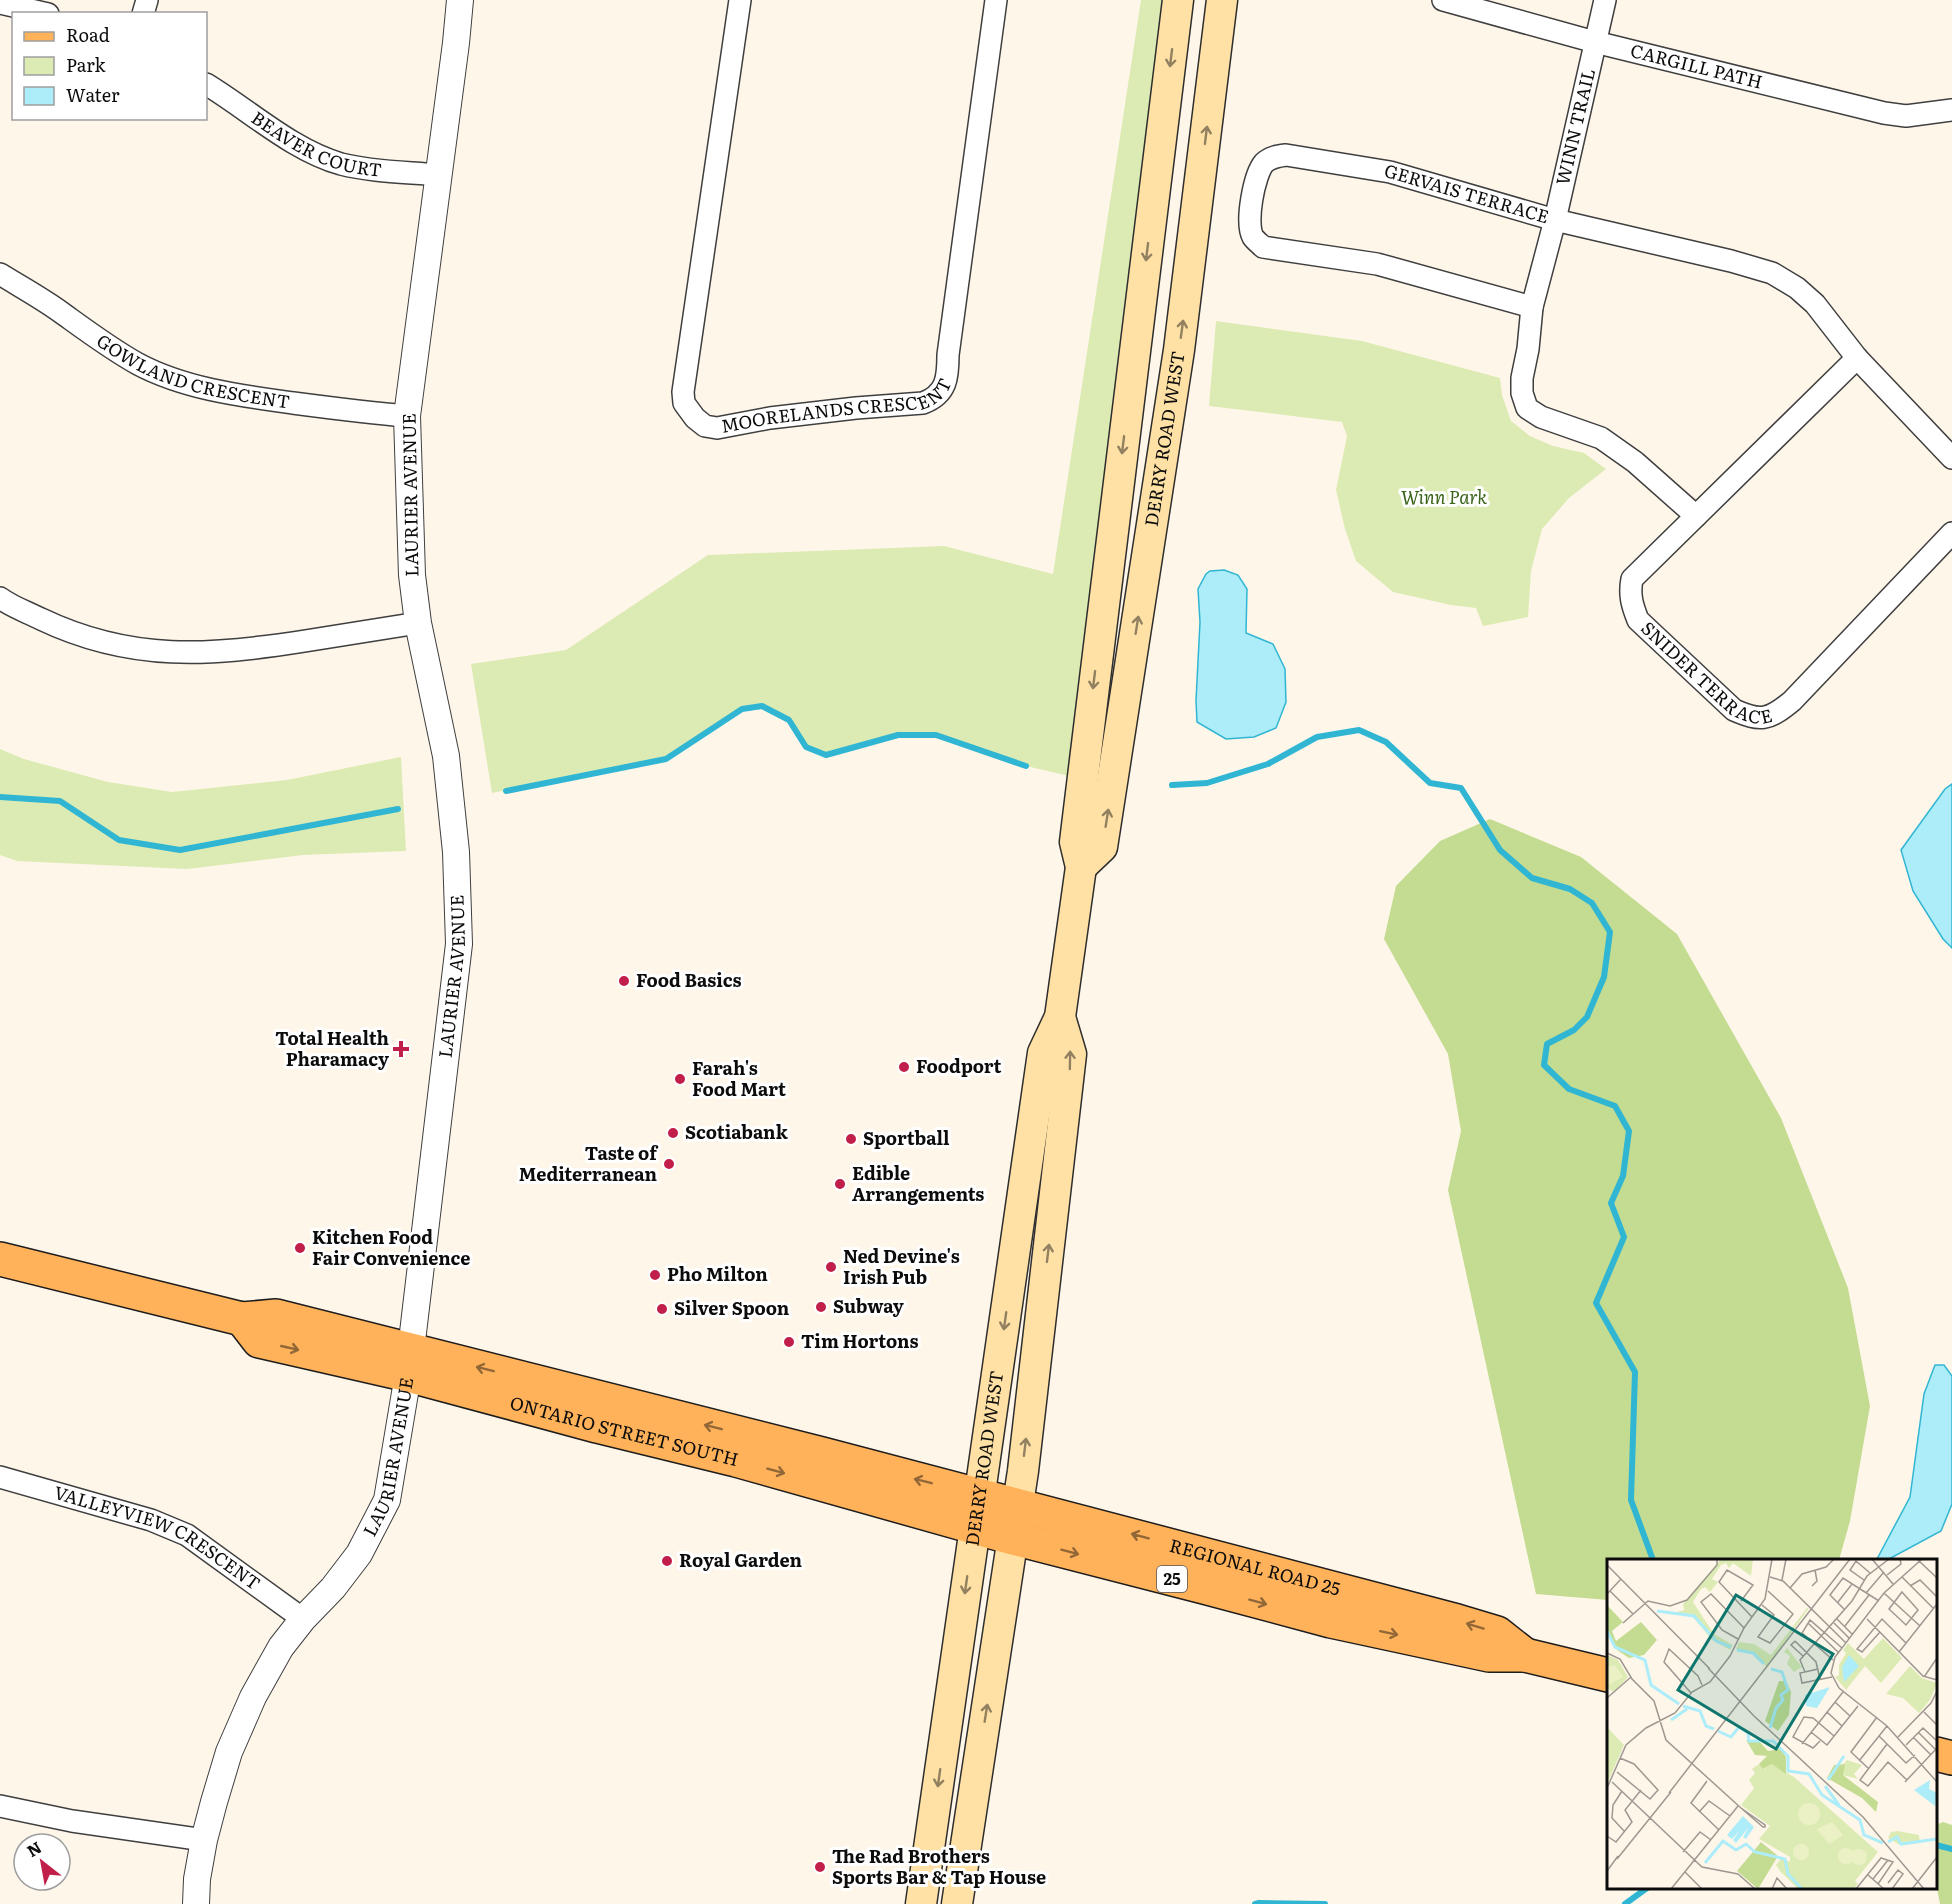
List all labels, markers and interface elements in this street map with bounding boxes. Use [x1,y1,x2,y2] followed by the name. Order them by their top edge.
[12,12,207,120] legend
[66,21,110,48] text: Road
[1628,36,1765,95] street label: CARGILL PATH
[1165,48,1176,67] one-way arrow
[66,51,107,78] text: Park
[1548,66,1601,188] street label: WINN TRAIL
[66,81,120,108] text: Water
[246,104,383,183] street label: BEAVER COURT
[1200,126,1211,145] one-way arrow
[1381,156,1552,230] street label: GERVAIS TERRACE
[1142,241,1153,261] one-way arrow
[1177,319,1188,339] one-way arrow
[92,327,292,414] street label: GOWLAND CRESCENT
[1137,349,1191,528] street label: DERRY ROAD WEST
[719,373,957,439] street label: MOORELANDS CRESCENT
[395,413,424,577] street label: LAURIER AVENUE
[1118,435,1129,455] one-way arrow
[1401,483,1487,510] park label: Winn Park
[1636,615,1775,730] street label: SNIDER TERRACE
[1131,616,1142,636] one-way arrow
[1089,670,1100,690] one-way arrow
[1101,808,1112,828] one-way arrow
[431,894,471,1059] street label: LAURIER AVENUE
[636,966,742,993] place label: Food Basics
[617,974,631,988] marker: Food Basics
[275,1024,389,1072] place label: Total Health Pharamacy
[394,1042,408,1056] marker: Total Health Pharamacy
[1064,1050,1075,1070] one-way arrow
[916,1052,1002,1079] place label: Foodport
[692,1054,786,1102] place label: Farah's Food Mart
[897,1060,911,1074] marker: Foodport
[673,1072,687,1086] marker: Farah's Food Mart
[685,1118,789,1145] place label: Scotiabank
[863,1124,950,1151] place label: Sportball
[666,1126,680,1140] marker: Scotiabank
[844,1132,858,1146] marker: Sportball
[519,1139,659,1187] place label: Taste of Mediterranean
[662,1157,676,1171] marker: Taste of Mediterranean
[852,1159,984,1207] place label: Edible Arrangements
[833,1177,847,1191] marker: Edible Arrangements
[312,1223,471,1271] place label: Kitchen Food Fair Convenience
[293,1241,307,1255] marker: Kitchen Food Fair Convenience
[843,1242,960,1290] place label: Ned Devine's Irish Pub
[1043,1244,1054,1264] one-way arrow
[667,1260,768,1287] place label: Pho Milton
[824,1260,838,1274] marker: Ned Devine's Irish Pub
[648,1268,662,1282] marker: Pho Milton
[833,1292,904,1319] place label: Subway
[674,1294,790,1321] place label: Silver Spoon
[814,1300,828,1314] marker: Subway
[655,1302,669,1316] marker: Silver Spoon
[1000,1310,1011,1330] one-way arrow
[801,1327,919,1354] place label: Tim Hortons
[782,1335,796,1349] marker: Tim Hortons
[280,1342,299,1354] one-way arrow
[476,1362,495,1374] one-way arrow
[957,1369,1009,1548] street label: DERRY ROAD WEST
[355,1375,419,1541] street label: LAURIER AVENUE
[507,1388,741,1472] street label: ONTARIO STREET SOUTH
[704,1421,723,1433] one-way arrow
[1020,1438,1031,1457] one-way arrow
[766,1465,785,1477] one-way arrow
[913,1474,932,1486] one-way arrow
[51,1478,267,1596] street label: VALLEYVIEW CRESCENT
[1130,1530,1149,1542] one-way arrow
[1168,1534,1344,1600] street label: REGIONAL ROAD 25
[679,1546,803,1573] place label: Royal Garden
[1060,1547,1079,1559] one-way arrow
[660,1554,674,1568] marker: Royal Garden
[1607,1559,1937,1889] inset map
[1157,1566,1187,1592] road number: 25
[961,1574,972,1594] one-way arrow
[1249,1596,1268,1608] one-way arrow
[1466,1620,1485,1631] one-way arrow
[1379,1628,1398,1640] one-way arrow
[980,1703,991,1723] one-way arrow
[934,1767,945,1787] one-way arrow
[12,1832,72,1892] north arrow
[22,1835,46,1862] text: N
[832,1842,1046,1890] place label: The Rad Brothers Sports Bar & Tap House
[813,1860,827,1874] marker: The Rad Brothers Sports Bar & Tap House

